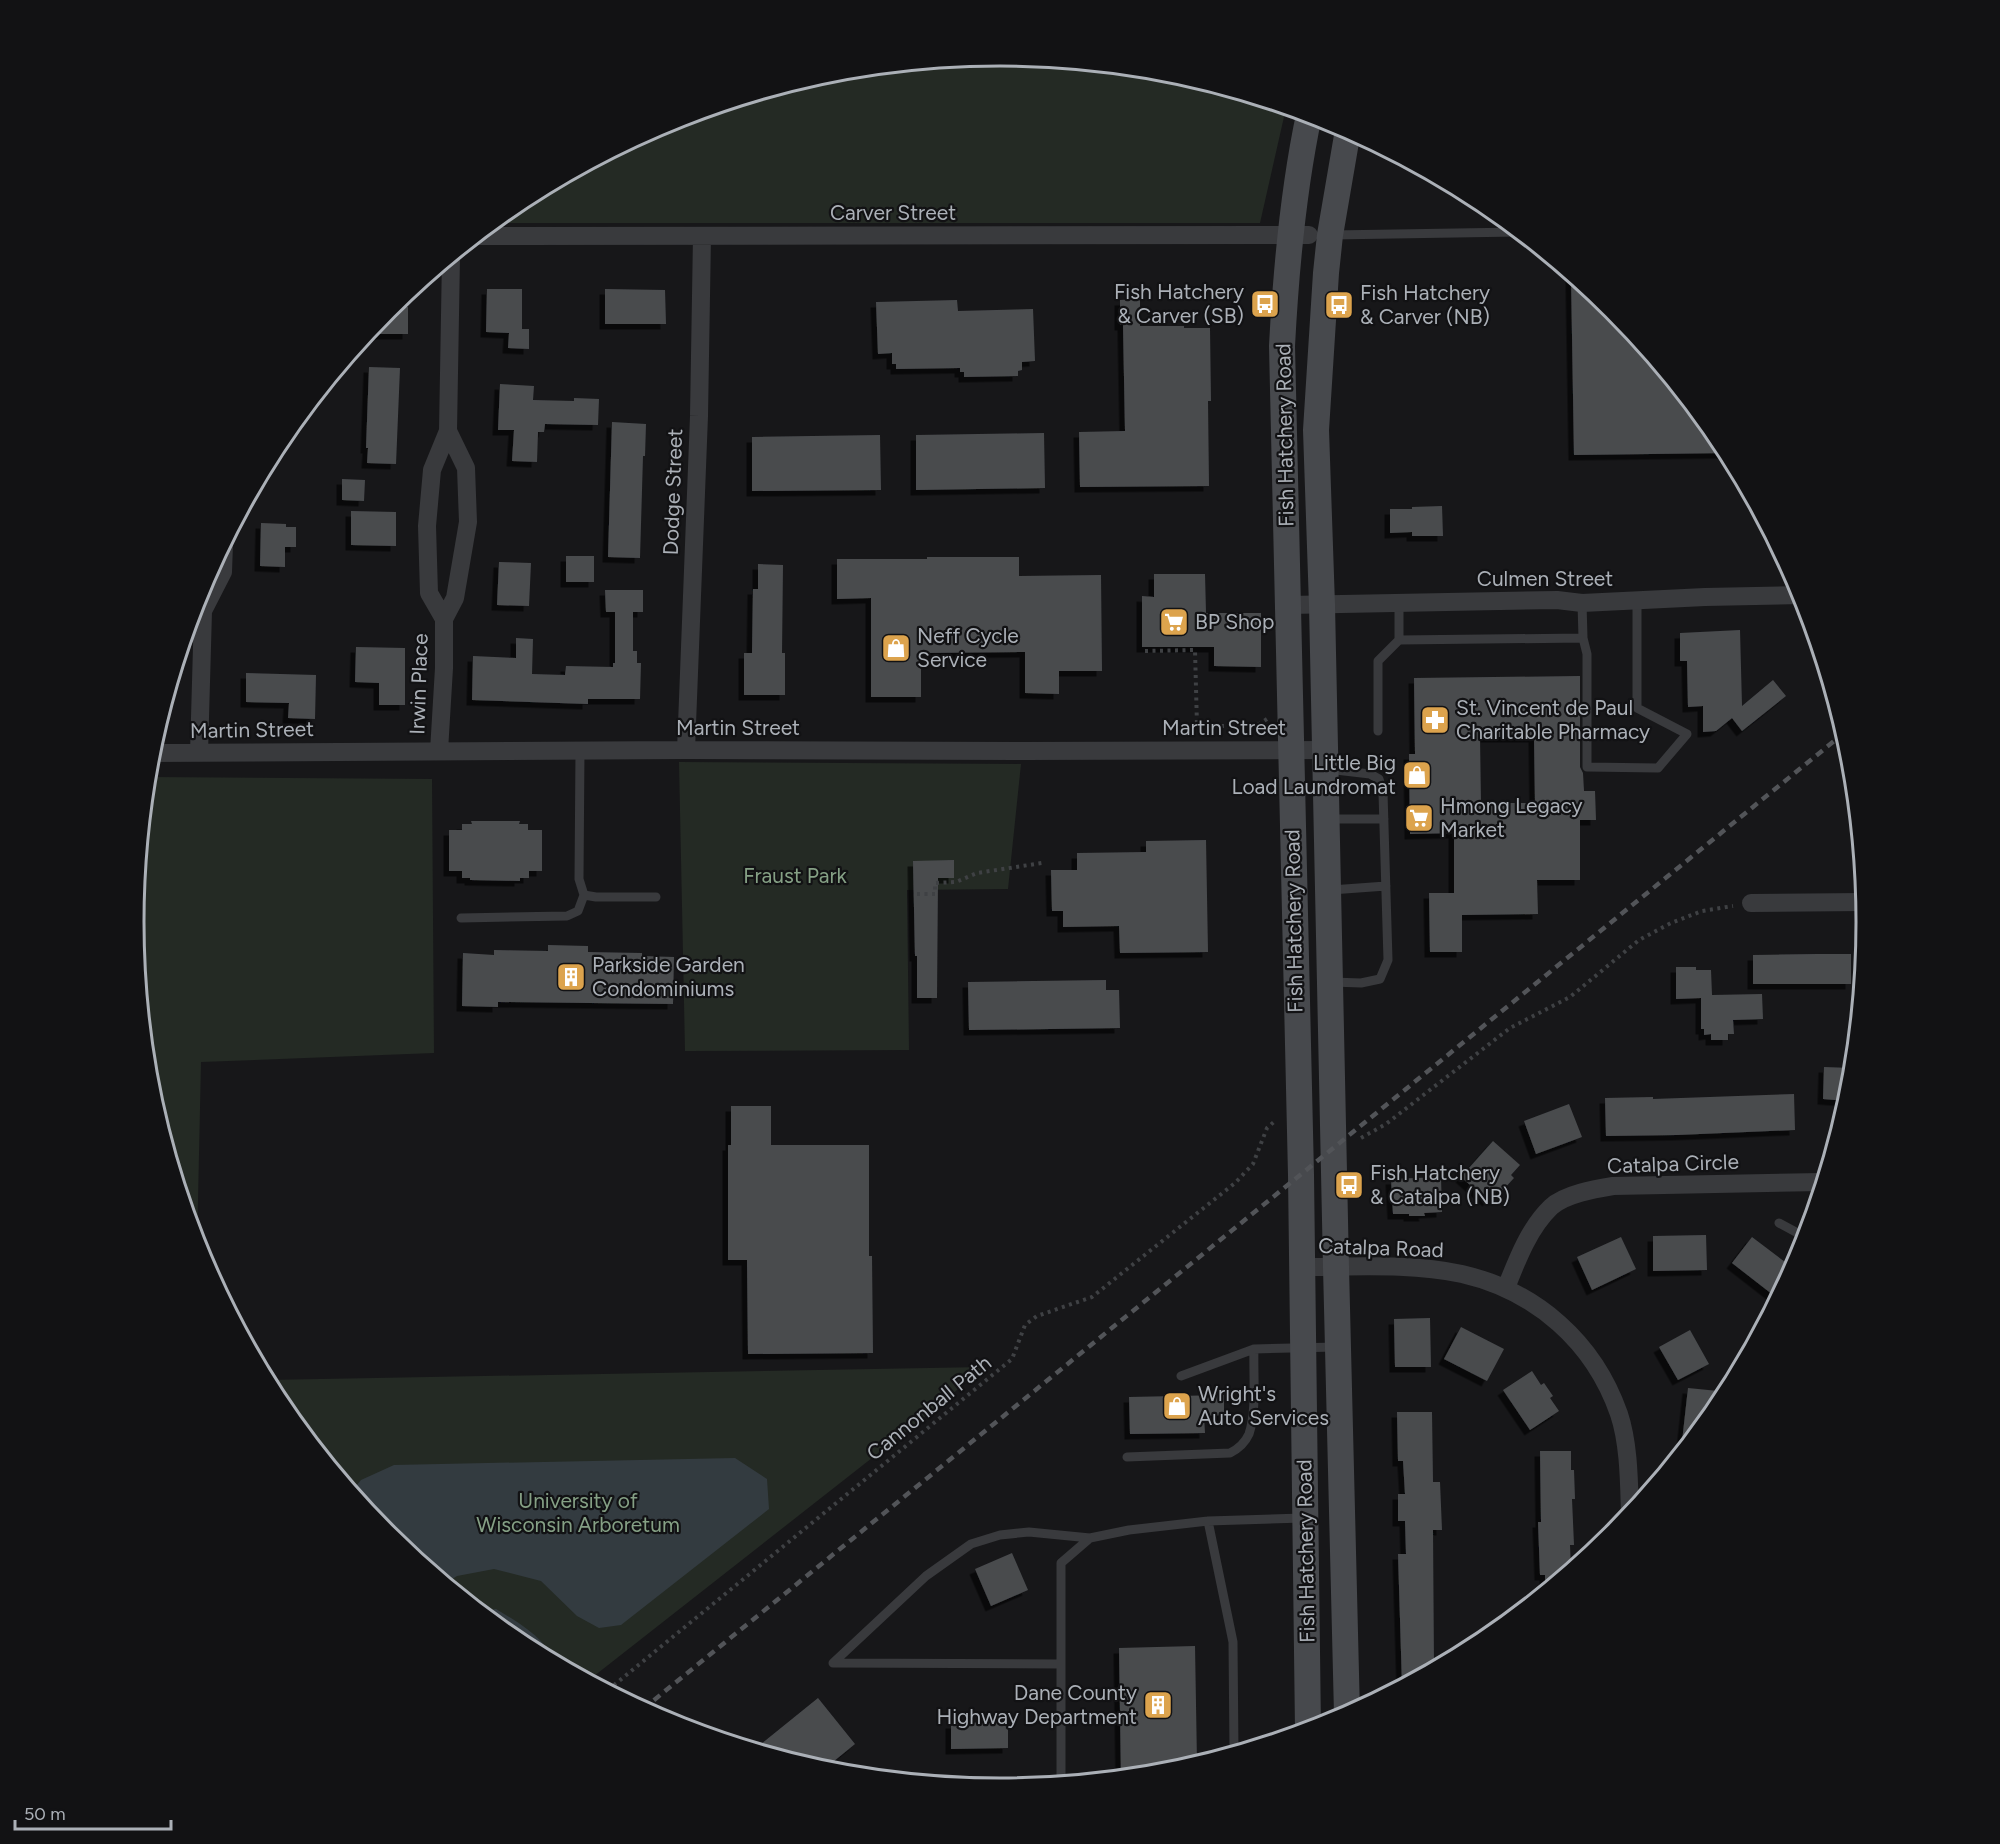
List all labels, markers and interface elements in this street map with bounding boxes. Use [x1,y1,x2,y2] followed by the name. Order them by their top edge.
[830,200,956,225] street label: Carver Street
[1114,279,1244,328] place label: Fish Hatchery & Carver (SB)
[1360,280,1490,329] place label: Fish Hatchery & Carver (NB)
[1249,288,1281,320] bus stop icon: Fish Hatchery & Carver (SB)
[1323,289,1355,321] bus stop icon: Fish Hatchery & Carver (NB)
[1270,343,1299,527] street label: Fish Hatchery Road
[658,428,687,556] street label: Dodge Street
[1477,566,1613,591] street label: Culmen Street
[1158,606,1190,638] supermarket icon: BP Shop
[1195,609,1274,634] place label: BP Shop
[917,623,1019,672] place label: Neff Cycle Service
[880,632,912,664] shop icon: Neff Cycle Service
[404,633,433,735] street label: Irwin Place
[1456,695,1650,744] place label: St. Vincent de Paul Charitable Pharmacy
[1419,704,1451,736] pharmacy icon: St. Vincent de Paul Charitable Pharmacy
[676,715,800,740] street label: Martin Street
[1162,715,1286,740] street label: Martin Street
[190,716,314,743] street label: Martin Street
[1232,750,1396,799] place label: Little Big Load Laundromat
[1401,759,1433,791] shop icon: Little Big Load Laundromat
[1440,793,1583,842] place label: Hmong Legacy Market
[1403,802,1435,834] supermarket icon: Hmong Legacy Market
[1279,829,1308,1013] street label: Fish Hatchery Road
[743,863,848,888] park label: Fraust Park
[592,952,745,1001] place label: Parkside Garden Condominiums
[555,961,587,993] building icon: Parkside Garden Condominiums
[1607,1149,1739,1178] street label: Catalpa Circle
[1370,1160,1510,1209] place label: Fish Hatchery & Catalpa (NB)
[1333,1169,1365,1201] bus stop icon: Fish Hatchery & Catalpa (NB)
[1318,1233,1444,1262] street label: Catalpa Road
[861,1350,996,1465] street label: Cannonball Path
[1198,1381,1329,1430] place label: Wright's Auto Services
[1161,1390,1193,1422] shop icon: Wright's Auto Services
[1291,1459,1320,1643] street label: Fish Hatchery Road
[476,1488,680,1537] park label: University of Wisconsin Arboretum
[936,1680,1137,1729] place label: Dane County Highway Department
[1142,1689,1174,1721] building icon: Dane County Highway Department
[15,1793,171,1831] scale bar
[24,1803,66,1825] text: 50 m

